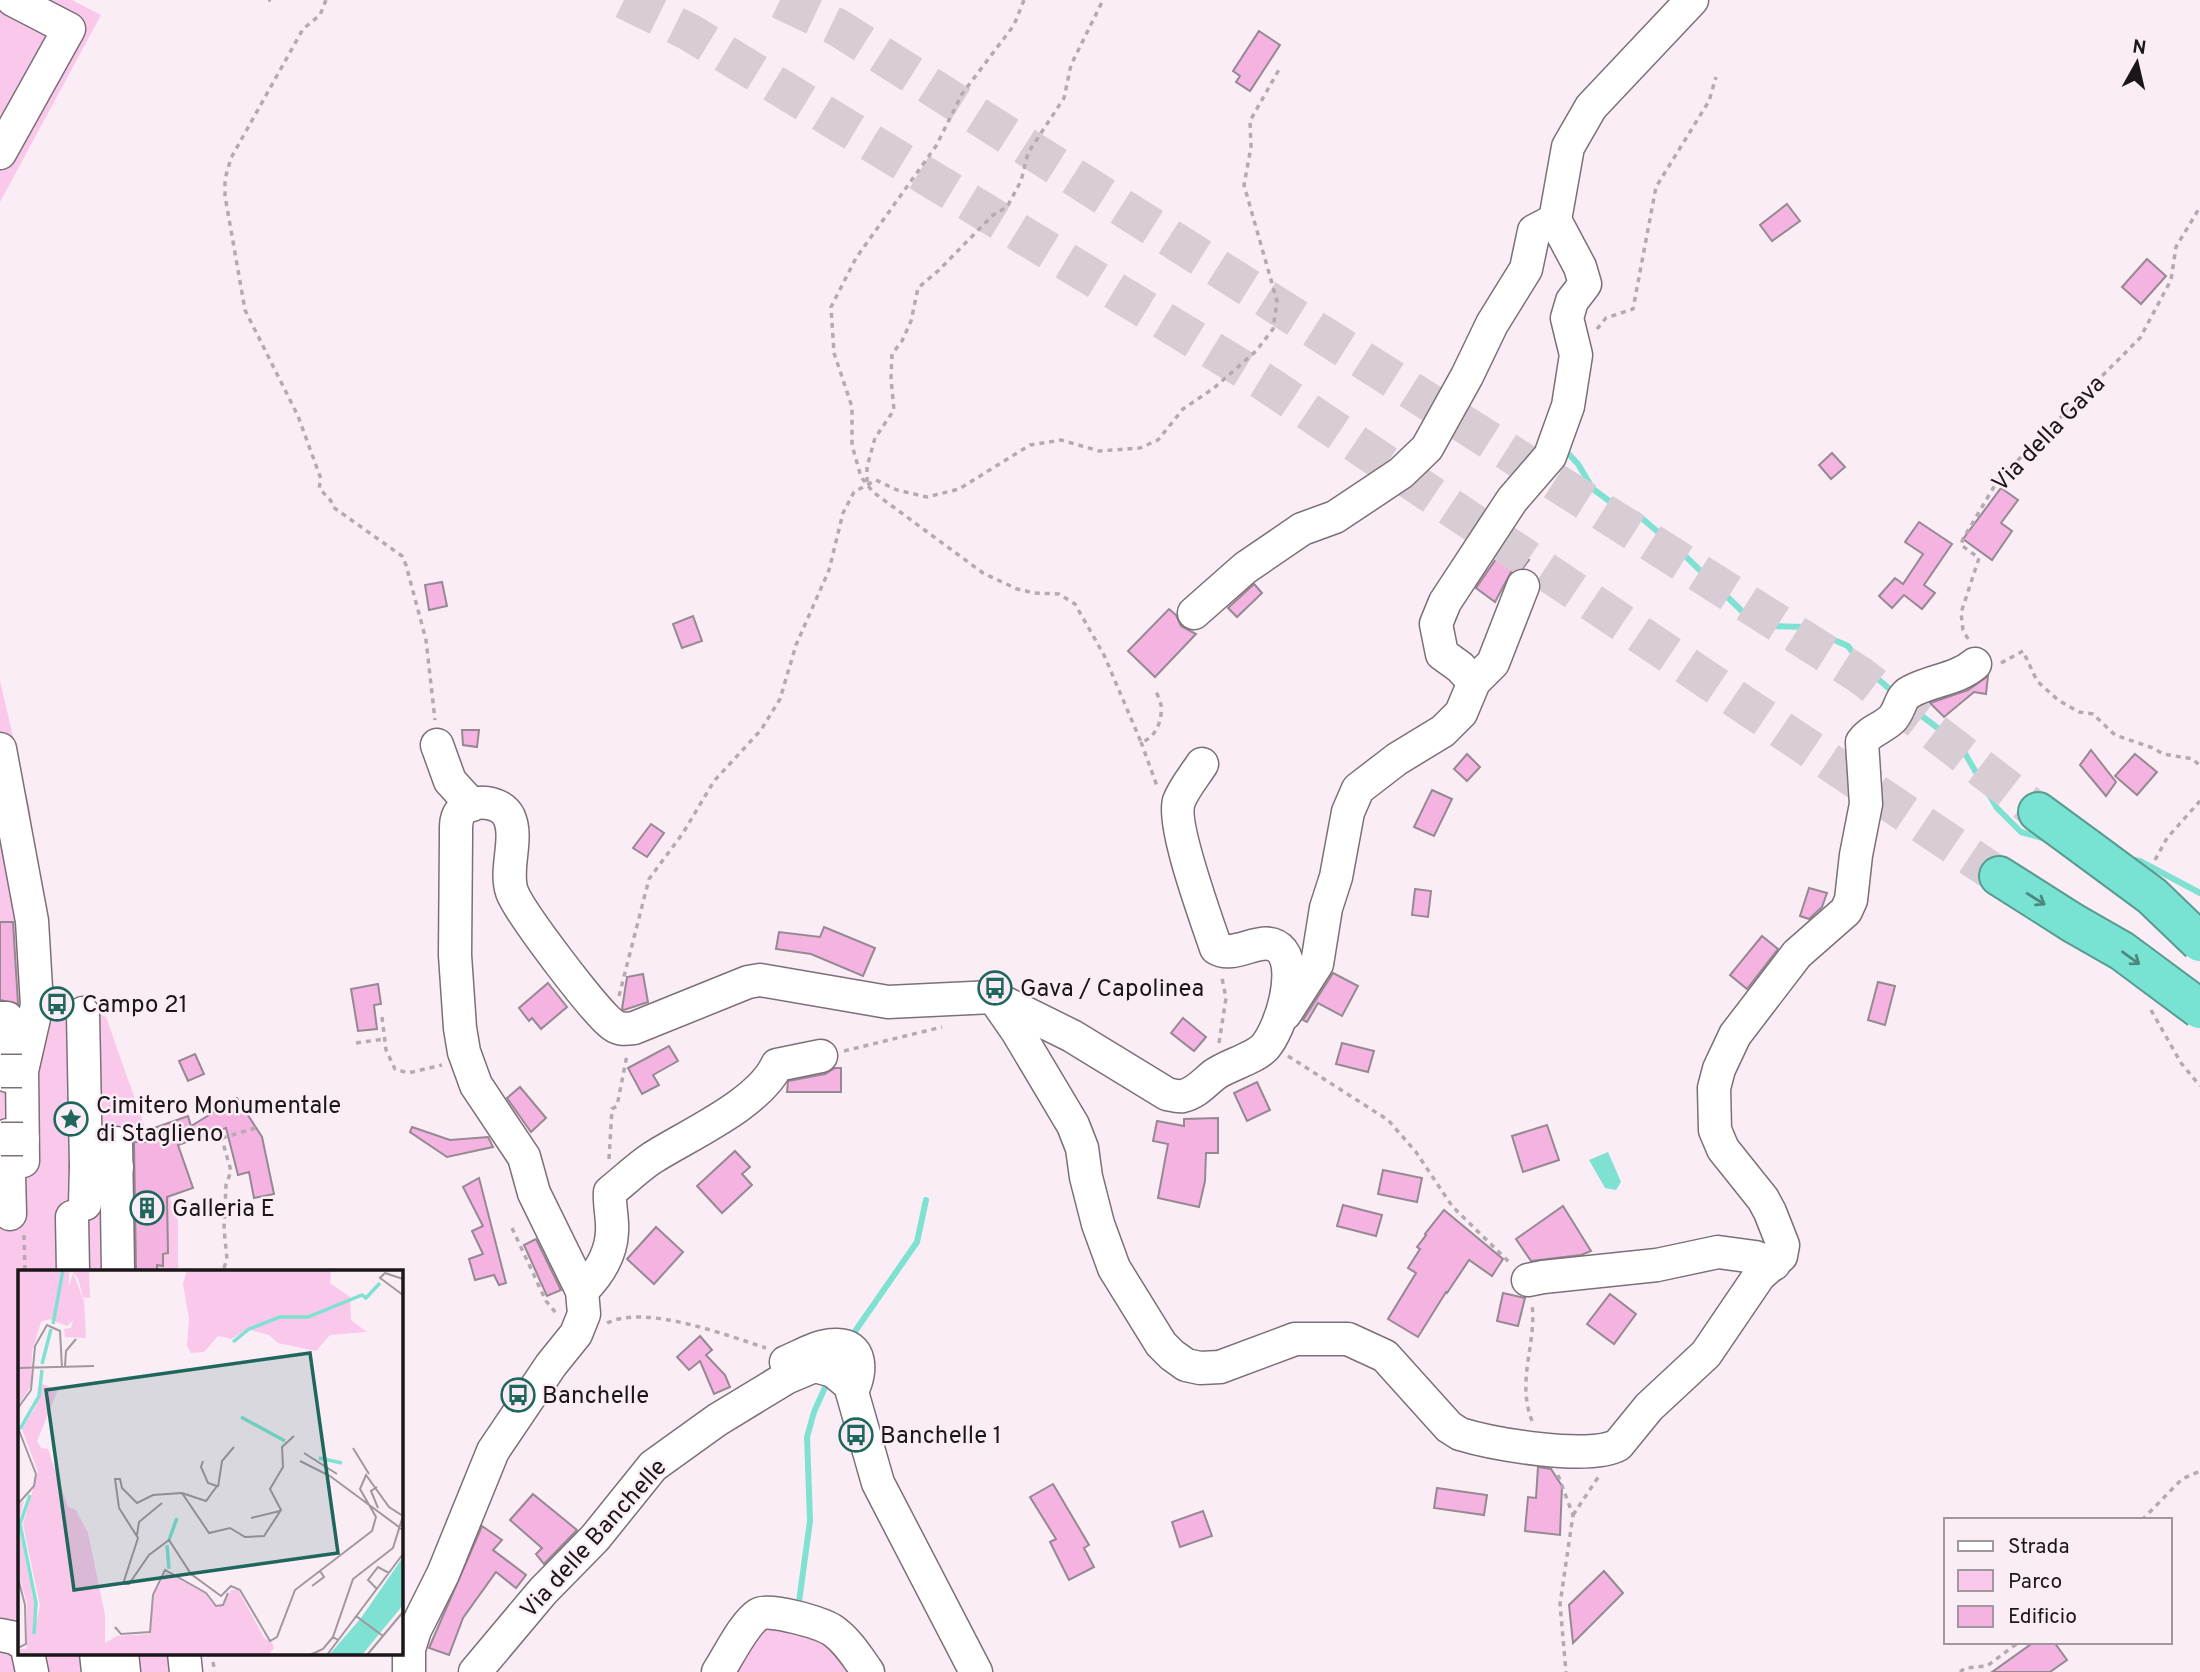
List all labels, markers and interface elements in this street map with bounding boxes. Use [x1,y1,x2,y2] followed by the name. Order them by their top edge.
[2102,28,2172,98] north arrow
[2131,35,2148,61] text: N
[1986,370,2113,499] street label: Via della Gava
[2025,893,2045,907] one-way arrow
[2122,950,2141,965] one-way arrow
[976,969,1014,1007] bus stop icon: Gava / Capolinea
[1020,975,1204,1005] place label: Gava / Capolinea
[38,985,76,1023] bus stop icon: Campo 21
[82,991,188,1021] place label: Campo 21
[96,1092,341,1150] place label: Cimitero Monumentale di Staglieno
[52,1100,90,1138] place icon: Cimitero Monumentale di Staglieno
[128,1189,166,1227] building icon: Galleria E
[172,1195,275,1225] place label: Galleria E
[18,1270,402,1654] inset map
[499,1376,537,1414] bus stop icon: Banchelle
[542,1382,649,1412] place label: Banchelle
[837,1416,875,1454] bus stop icon: Banchelle 1
[880,1422,1002,1452] place label: Banchelle 1
[515,1453,674,1625] street label: Via delle Banchelle
[1944,1518,2172,1644] legend
[2008,1534,2069,1561] text: Strada
[2008,1569,2062,1596] text: Parco
[2008,1604,2077,1631] text: Edificio

